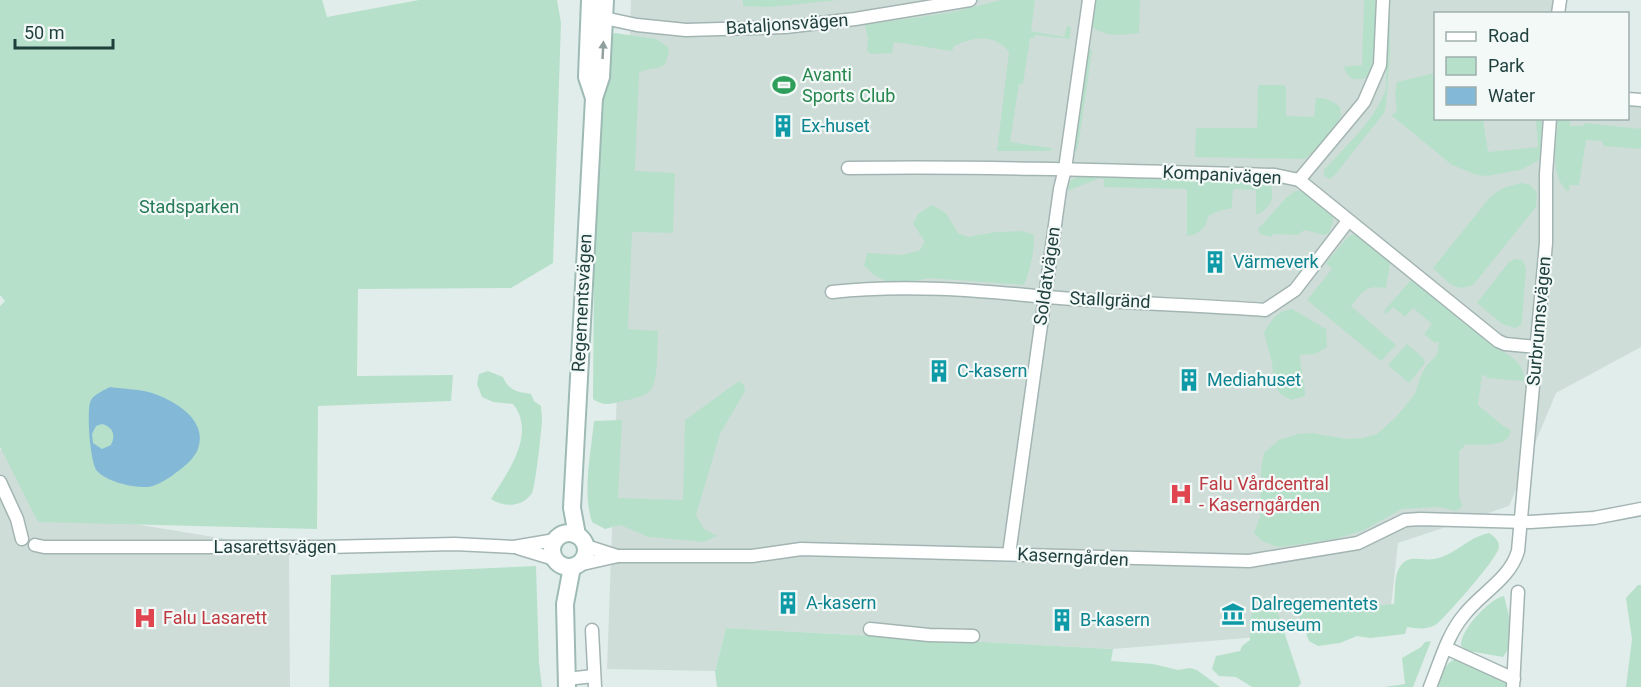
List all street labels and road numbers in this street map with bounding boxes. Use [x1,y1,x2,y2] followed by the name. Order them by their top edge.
[725,9,849,38] street label: Bataljonsvägen
[1162,161,1282,188] street label: Kompanivägen
[1029,225,1064,326] street label: Soldatvägen
[567,233,596,373] street label: Regementsvägen
[1522,255,1555,387] street label: Surbrunnsvägen
[1069,287,1151,312] street label: Stallgränd
[213,536,337,557] street label: Lasarettsvägen
[1017,543,1129,570] street label: Kaserngården

